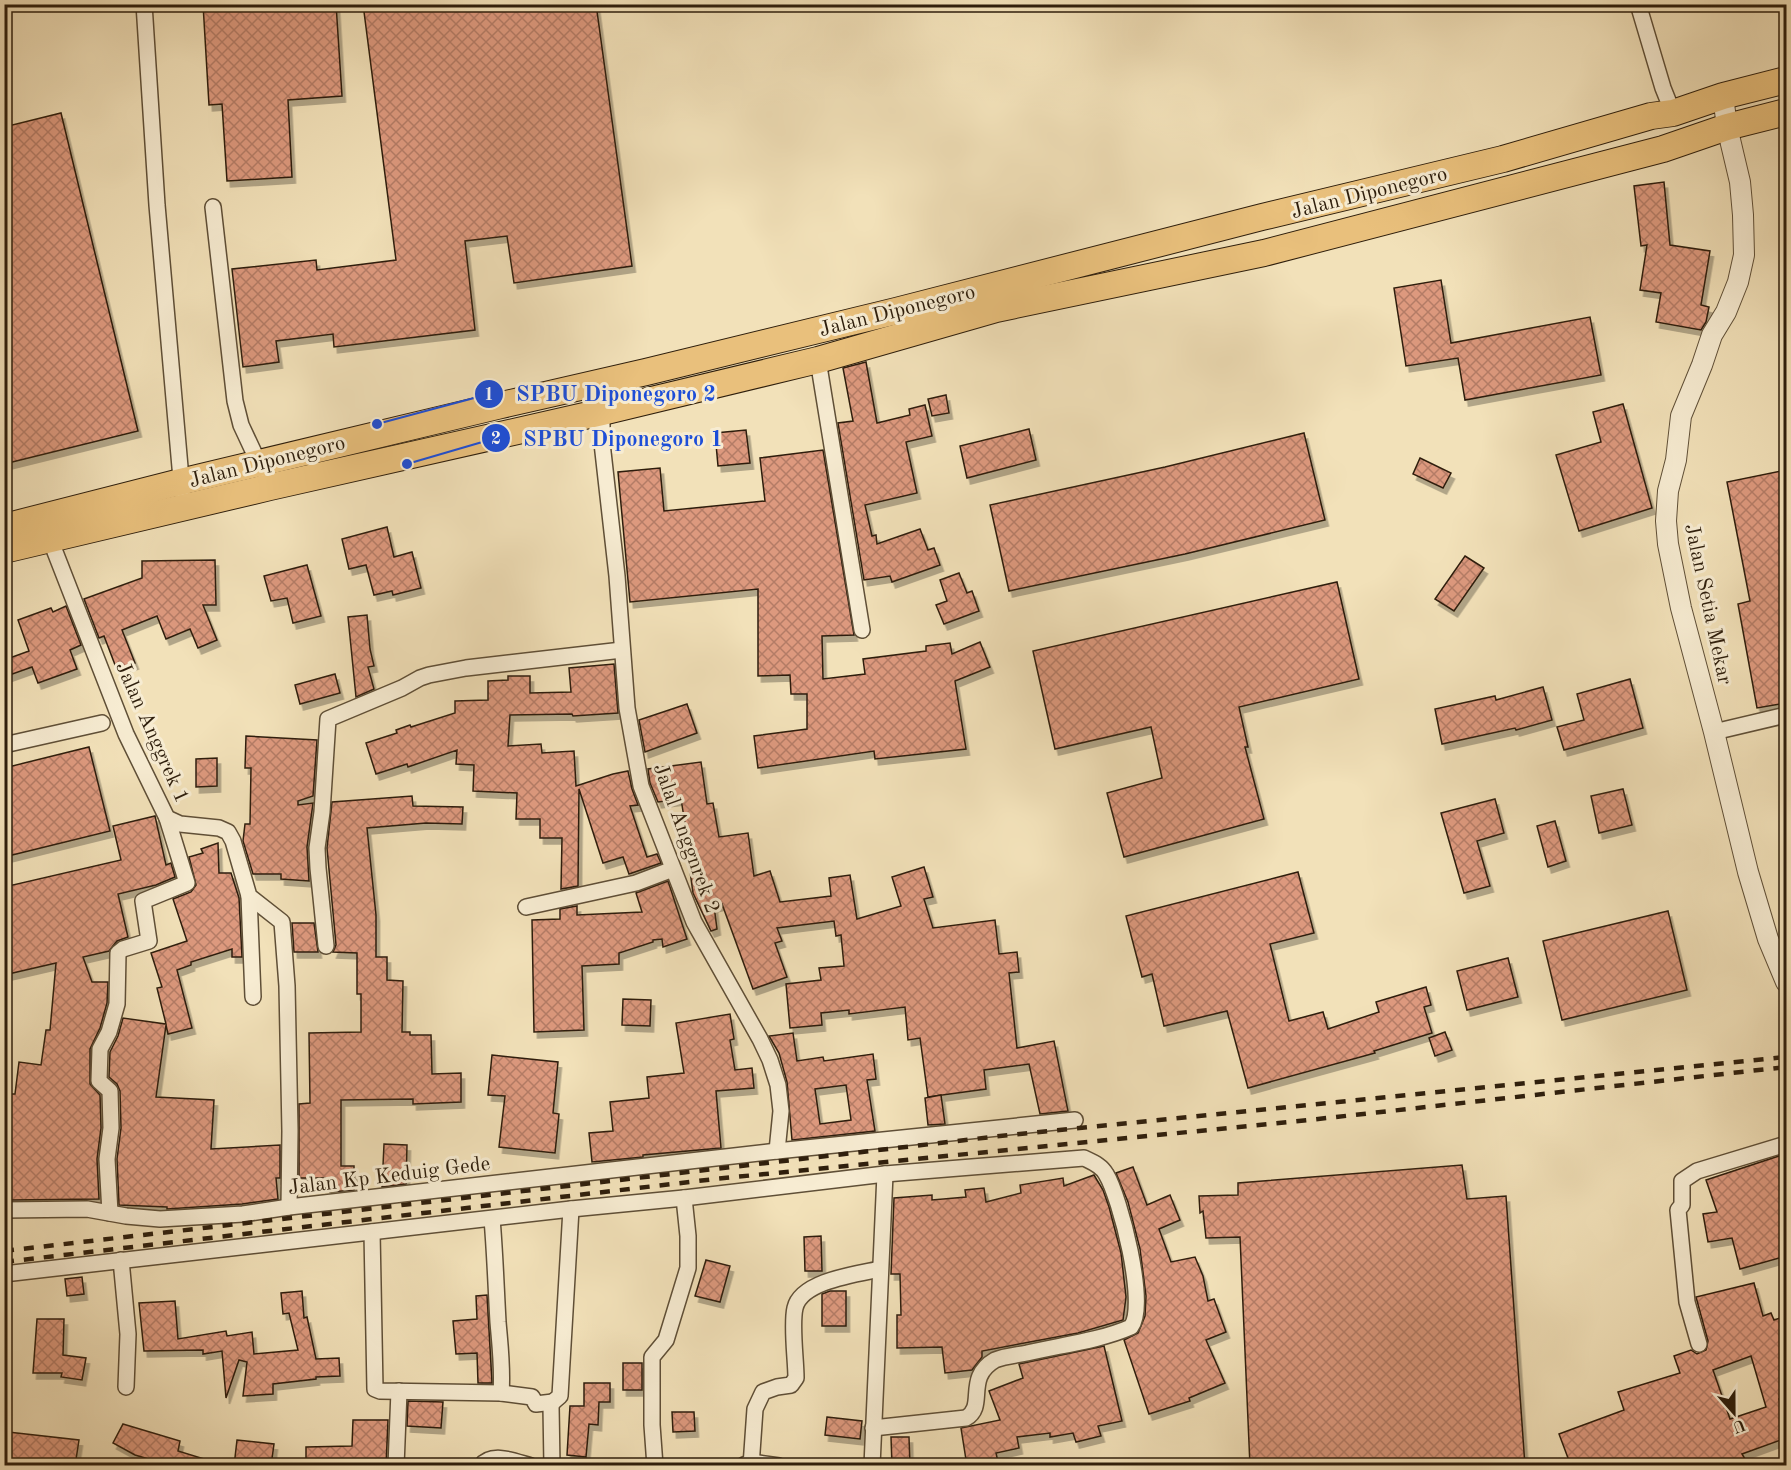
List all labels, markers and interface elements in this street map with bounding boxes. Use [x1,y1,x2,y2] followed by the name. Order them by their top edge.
[1289,164,1450,223] street label: Jalan Diponegoro
[817,282,978,341] street label: Jalan Diponegoro
[474,374,728,414] callout: SPBU Diponegoro 2
[516,384,716,406] text: SPBU Diponegoro 2
[484,386,494,404] text: 1
[481,418,735,458] callout: SPBU Diponegoro 1
[523,429,723,451] text: SPBU Diponegoro 1
[491,430,501,448] text: 2
[187,433,348,492] street label: Jalan Diponegoro
[1680,522,1735,687] street label: Jalan Setia Mekar
[111,659,192,806] street label: Jalan Anggrek 1
[649,761,722,916] street label: Jalal Anggnrek 2
[287,1154,492,1199] street label: Jalan Kp Keduig Gede
[1704,1383,1764,1443] north arrow
[1730,1415,1747,1435] text: U

